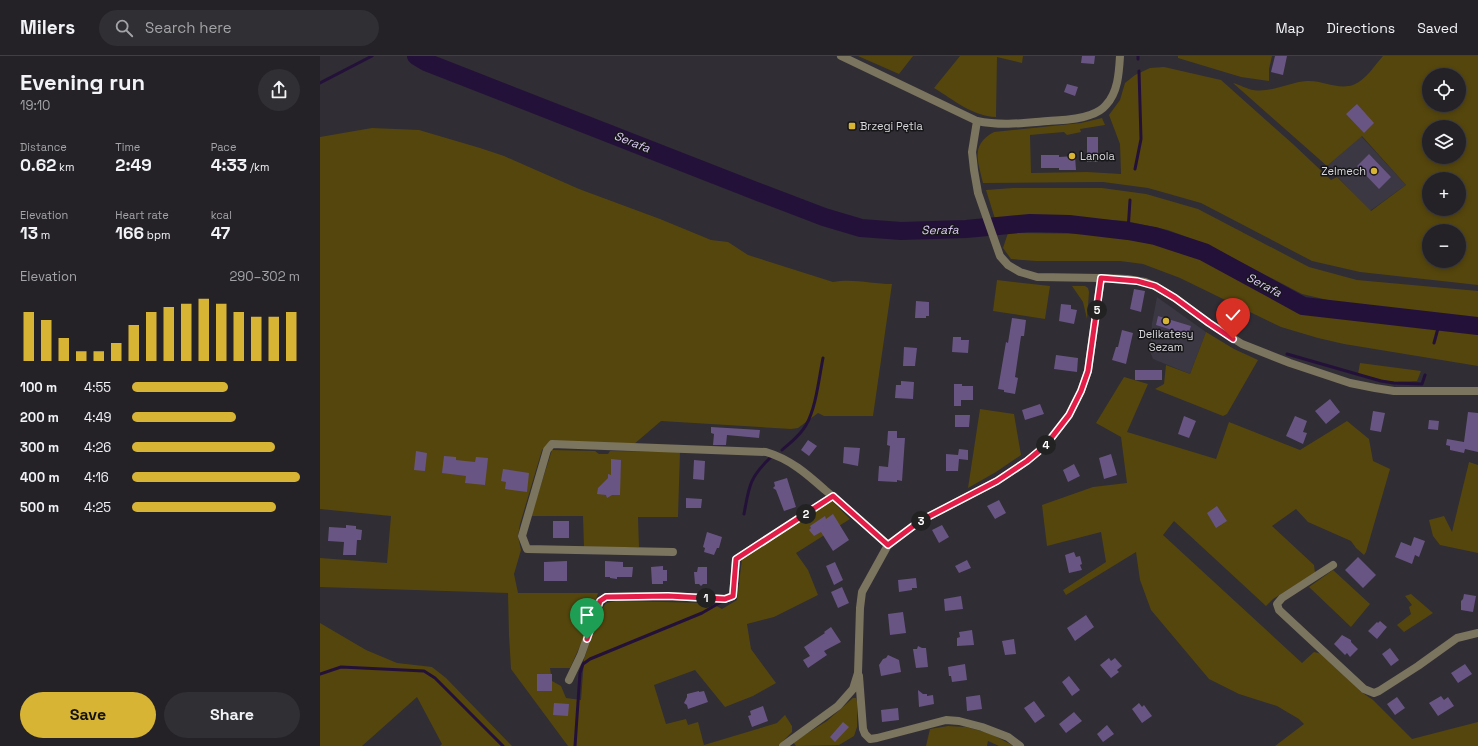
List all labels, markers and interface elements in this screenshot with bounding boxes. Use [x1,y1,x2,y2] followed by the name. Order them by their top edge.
[99,10,379,46] search box
[20,15,75,40] text: Milers
[113,17,135,39] icon: search
[145,18,232,37] text: Search here
[1275,19,1305,37] text: Map
[1327,19,1395,37] text: Directions
[1417,19,1458,37] text: Saved
[20,68,145,96] text: Evening run
[1422,68,1466,268] map controls
[1422,68,1466,112] button: locate
[258,69,300,111] button: share
[20,97,50,114] text: 19:10
[860,119,924,133] place label: Brzegi Pętla
[1422,120,1466,164] button: layers
[847,121,857,131] marker: Brzegi Pętla
[612,128,652,156] water label: Serafa
[20,140,67,154] text: Distance
[115,140,140,154] text: Time
[211,140,236,154] text: Pace
[1080,149,1116,163] place label: Lanola
[1067,151,1077,161] marker: Lanola
[20,154,56,176] text: 0.62
[115,154,152,176] text: 2:49
[211,154,247,176] text: 4:33
[56,160,74,174] text: km
[247,160,270,174] text: /km
[1321,164,1366,178] place label: Zelmech
[1369,166,1379,176] marker: Zelmech
[1422,172,1466,216] button: +
[20,208,68,222] text: Elevation
[115,208,169,222] text: Heart rate
[211,208,232,222] text: kcal
[20,222,38,244] text: 13
[115,222,144,244] text: 166
[211,222,230,244] text: 47
[921,222,959,238] water label: Serafa
[1422,224,1466,268] button: −
[38,228,50,242] text: m
[144,228,171,242] text: bpm
[20,268,77,285] text: Elevation
[229,268,300,285] text: 290–302 m
[1244,269,1284,301] water label: Serafa
[1216,298,1250,339] pin
[1087,300,1107,320] pin: 5
[1094,303,1100,317] text: 5
[1222,304,1244,326] icon: check
[1161,316,1171,326] marker: Delikatesy Sezam
[1139,327,1193,354] place label: Delikatesy Sezam
[20,379,57,396] text: 100 m
[84,379,111,396] text: 4:55
[20,409,59,426] text: 200 m
[84,409,112,426] text: 4:49
[1036,435,1056,455] pin: 4
[1043,438,1050,452] text: 4
[20,439,59,456] text: 300 m
[84,439,111,456] text: 4:26
[20,469,60,486] text: 400 m
[84,469,109,486] text: 4:16
[20,499,59,516] text: 500 m
[84,499,111,516] text: 4:25
[796,504,816,524] pin: 2
[803,507,809,521] text: 2
[911,511,931,531] pin: 3
[918,514,924,528] text: 3
[696,588,716,608] pin: 1
[704,591,708,605] text: 1
[570,598,604,639] pin
[576,604,598,626] icon: arrive
[20,692,156,738] button: Save
[164,692,300,738] button: Share

